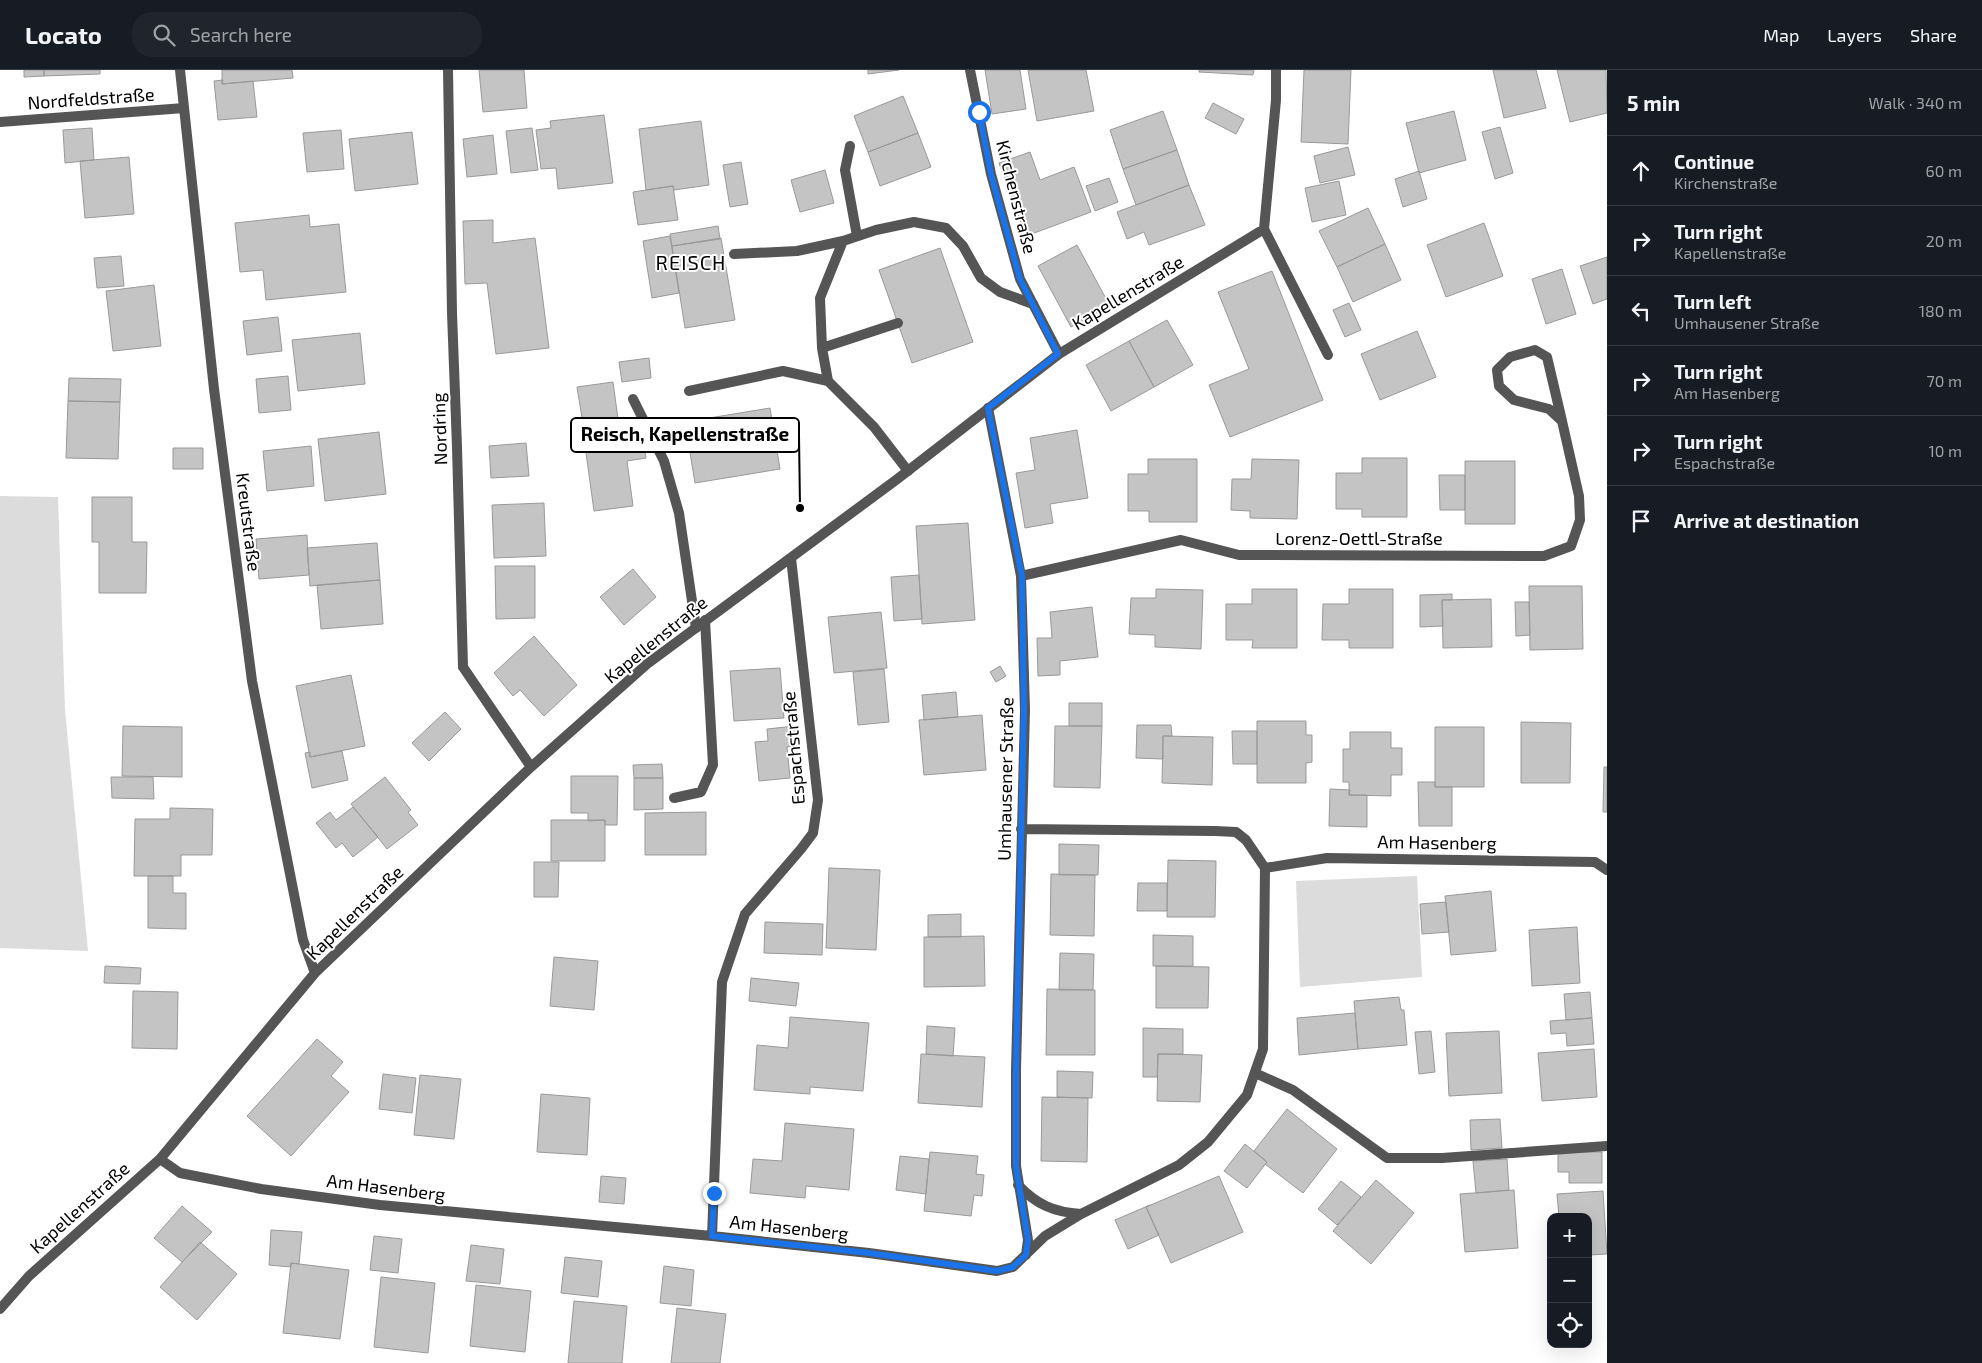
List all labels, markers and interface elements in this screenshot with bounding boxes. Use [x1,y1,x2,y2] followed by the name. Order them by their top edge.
[132,12,482,57] search box
[25,20,102,49] text: Locato
[150,21,178,49] icon: search
[190,23,292,46] text: Search here
[1763,24,1799,46] text: Map
[1827,24,1882,46] text: Layers
[1910,24,1957,46] text: Share
[27,83,155,113] street label: Nordfeldstraße
[1627,90,1680,115] text: 5 min
[1869,93,1962,112] text: Walk · 340 m
[968,101,991,124] route start
[992,138,1042,256] street label: Kirchenstraße
[1674,150,1754,173] text: Continue
[1627,157,1655,185] icon: ahead
[1926,161,1962,180] text: 60 m
[1674,173,1777,192] text: Kirchenstraße
[1674,220,1762,243] text: Turn right
[1627,227,1655,255] icon: right
[1926,231,1962,250] text: 20 m
[1674,243,1786,262] text: Kapellenstraße
[656,250,726,274] district label: REISCH
[1068,250,1187,334] street label: Kapellenstraße
[1674,290,1751,313] text: Turn left
[1627,297,1655,325] icon: left
[1919,301,1962,320] text: 180 m
[1674,313,1820,332] text: Umhausener Straße
[1674,360,1762,383] text: Turn right
[1627,367,1655,395] icon: right
[1927,371,1962,390] text: 70 m
[1674,383,1780,402] text: Am Hasenberg
[427,392,451,466] street label: Nordring
[571,418,799,452] callout: Reisch, Kapellenstraße
[581,422,790,445] text: Reisch, Kapellenstraße
[1674,430,1762,453] text: Turn right
[1627,437,1655,465] icon: right
[1928,441,1962,460] text: 10 m
[1674,453,1775,472] text: Espachstraße
[232,471,266,573] street label: Kreutstraße
[1627,507,1655,535] icon: arrive
[1674,509,1859,532] text: Arrive at destination
[1275,527,1443,549] street label: Lorenz-Oettl-Straße
[599,591,711,688] street label: Kapellenstraße
[777,690,809,806] street label: Espachstraße
[993,697,1017,861] street label: Umhausener Straße
[1377,830,1497,854] street label: Am Hasenberg
[301,860,407,964] street label: Kapellenstraße
[25,1157,134,1258] street label: Kapellenstraße
[326,1169,447,1205] street label: Am Hasenberg
[703,1182,726,1205] route end
[729,1210,850,1244] street label: Am Hasenberg
[1547,1213,1592,1348] map controls
[1547,1213,1592,1258] button: +
[1547,1258,1592,1303] button: −
[1547,1303,1592,1348] button: locate

